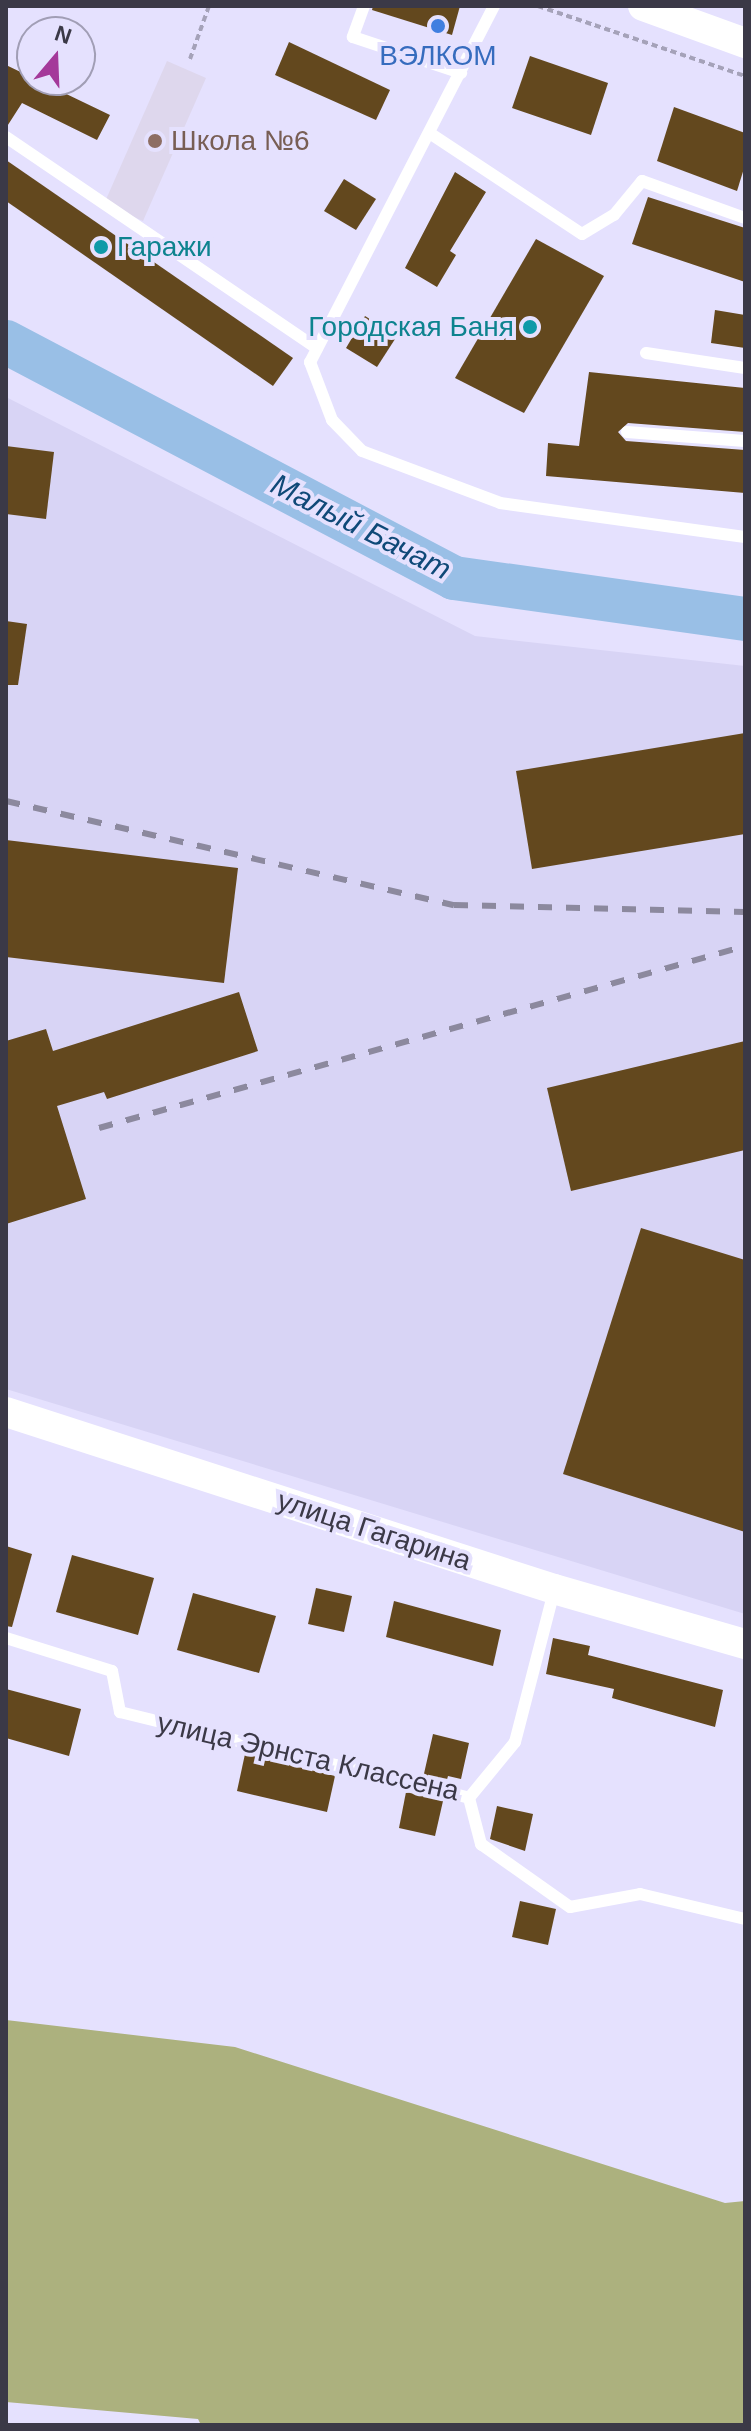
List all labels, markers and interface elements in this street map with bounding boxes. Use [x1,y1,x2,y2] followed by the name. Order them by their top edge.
[16,16,96,96] north arrow
[429,17,447,35] marker: ВЭЛКОМ
[52,20,75,49] text: N
[379,39,497,73] place label: ВЭЛКОМ
[171,124,309,158] place label: Школа №6
[146,132,164,150] marker: Школа №6
[117,230,212,264] place label: Гаражи
[92,238,110,256] marker: Гаражи
[308,310,514,344] place label: Городская Баня
[521,318,539,336] marker: Городская Баня
[265,466,457,588] water label: Малый Бачат
[273,1484,475,1578] street label: улица Гагарина
[154,1706,462,1808] street label: улица Эрнста Классена

